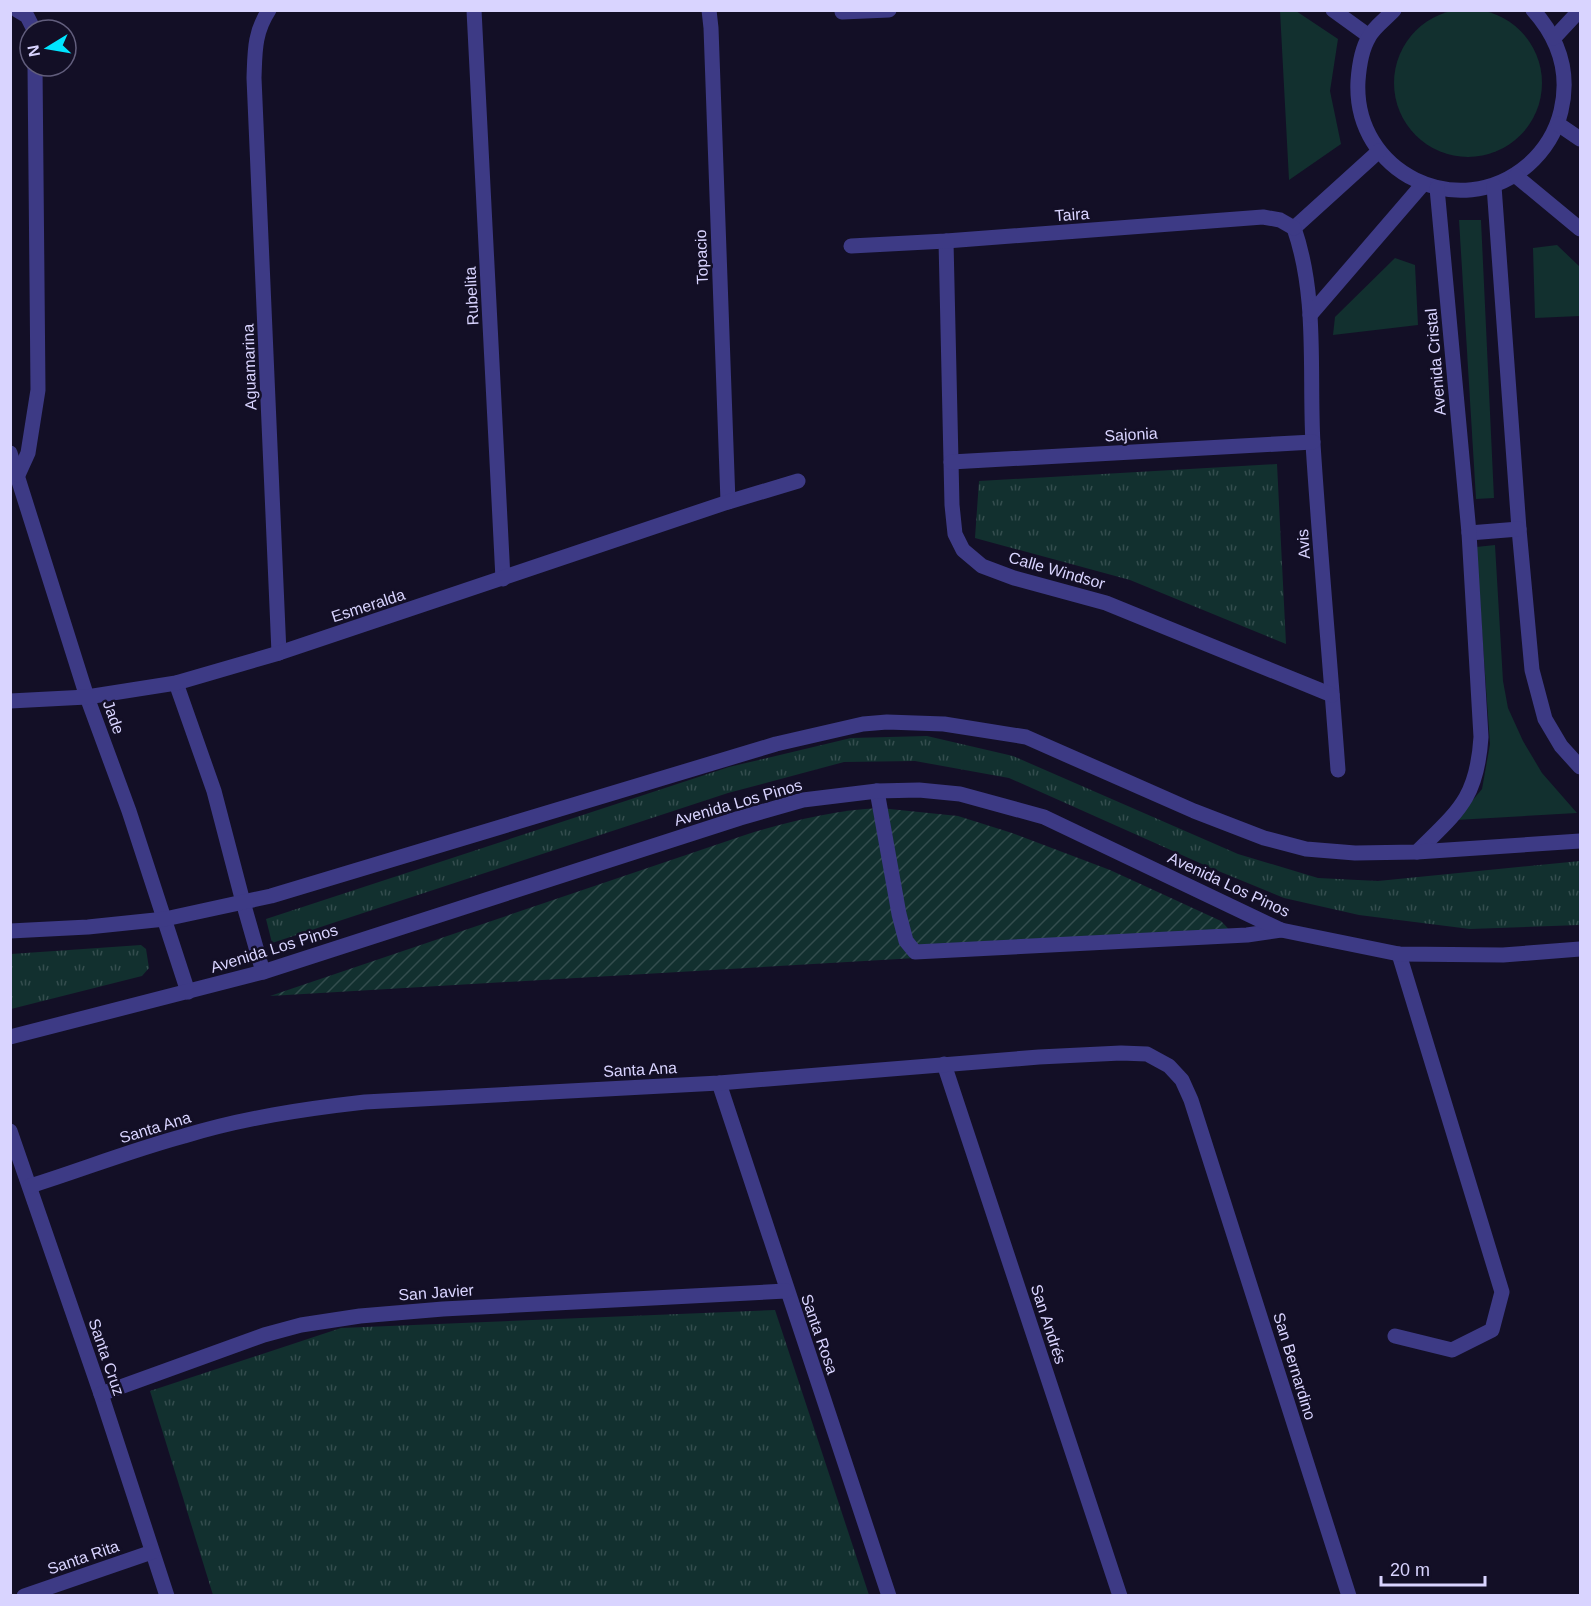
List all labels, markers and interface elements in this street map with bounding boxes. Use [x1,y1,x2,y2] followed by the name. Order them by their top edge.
[18,18,78,78] north arrow
[24,43,43,58] text: N
[1054,205,1090,224] street label: Taira
[692,229,711,285] street label: Topacio
[461,266,482,326] street label: Rubelita
[1422,308,1449,416] street label: Avenida Cristal
[239,323,260,410] street label: Aguamarina
[1104,425,1158,444] street label: Sajonia
[1294,528,1313,559] street label: Avis
[1007,549,1108,593] street label: Calle Windsor
[329,586,407,625] street label: Esmeralda
[100,698,127,736] street label: Jade
[672,776,804,829] street label: Avenida Los Pinos
[1165,849,1292,920] street label: Avenida Los Pinos
[208,921,340,976] street label: Avenida Los Pinos
[603,1059,677,1080] street label: Santa Ana
[117,1109,193,1146] street label: Santa Ana
[398,1281,475,1304] street label: San Javier
[1028,1282,1069,1366] street label: San Andrés
[798,1292,841,1377] street label: Santa Rosa
[1270,1310,1319,1422] street label: San Bernardino
[85,1317,128,1398] street label: Santa Cruz
[45,1537,121,1578] street label: Santa Rita
[1381,1549,1484,1587] scale bar
[1390,1560,1430,1580] text: 20 m

